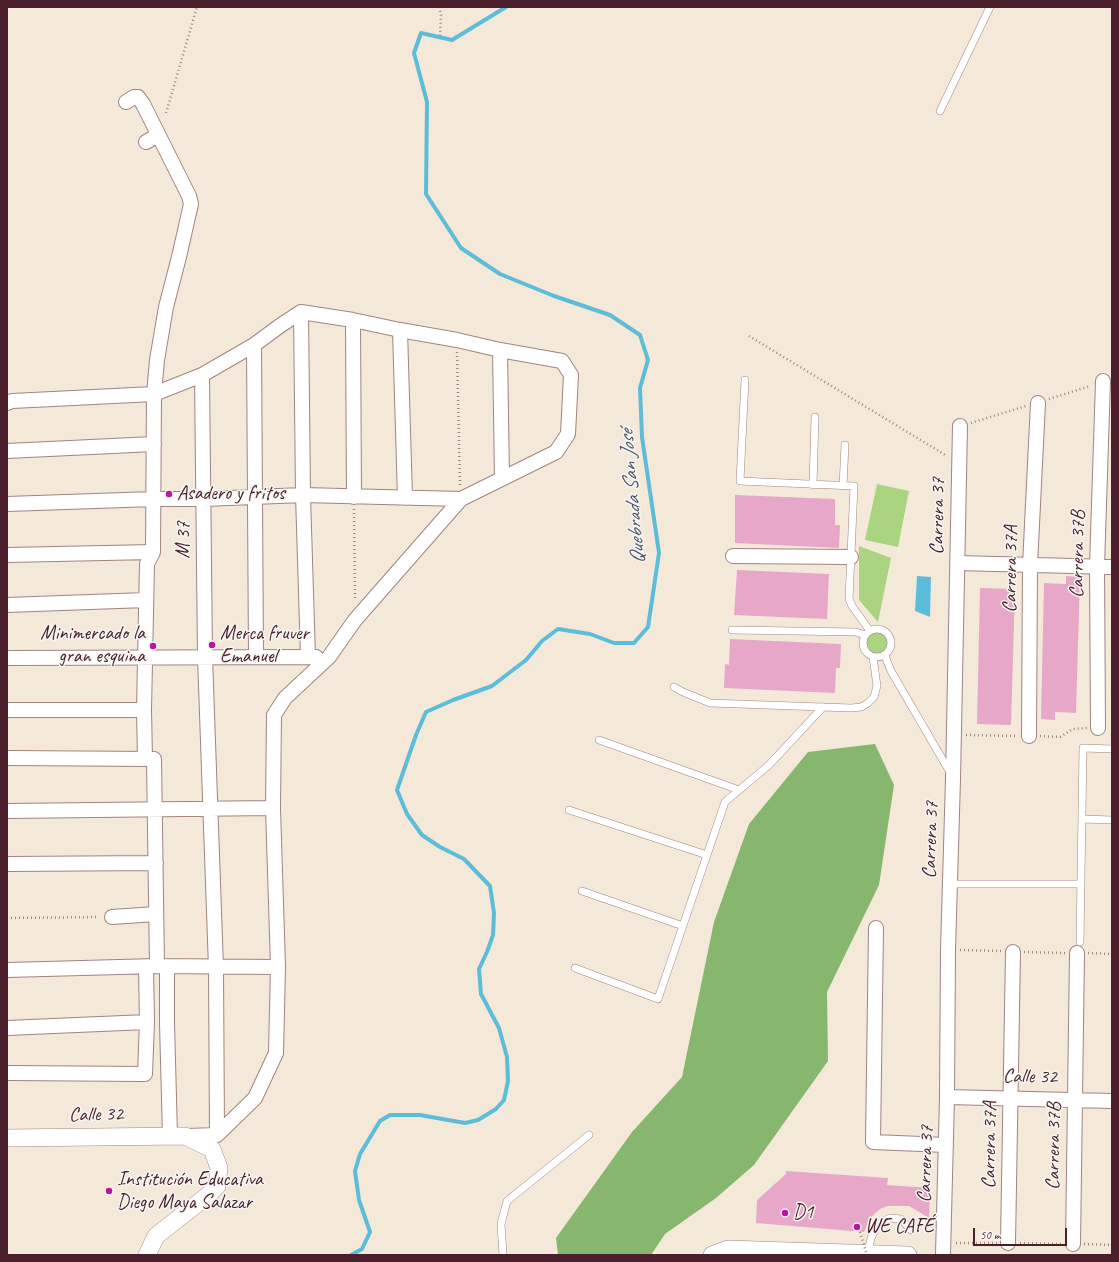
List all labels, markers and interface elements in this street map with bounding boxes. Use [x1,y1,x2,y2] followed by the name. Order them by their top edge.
[615,429,651,565] water label: Quebrada San José
[925,477,951,555] street label: Carrera 37
[177,482,285,506] place label: Asadero y fritos
[164,489,174,499] marker: Asadero y fritos
[1065,510,1091,598] street label: Carrera 37B
[172,521,196,559] street label: M 37
[998,525,1024,613] street label: Carrera 37A
[40,622,145,669] place label: Minimercado la gran esquina
[220,622,309,669] place label: Merca fruver Emanuel
[207,640,217,650] marker: Merca fruver Emanuel
[148,641,158,651] marker: Minimercado la gran esquina
[918,801,944,879] street label: Carrera 37
[1003,1065,1057,1089] street label: Calle 32
[977,1101,1003,1189] street label: Carrera 37A
[1041,1102,1067,1190] street label: Carrera 37B
[69,1103,123,1127] street label: Calle 32
[913,1125,939,1203] street label: Carrera 37
[117,1168,263,1215] place label: Institución Educativa Diego Maya Salazar
[104,1186,114,1196] marker: Institución Educativa Diego Maya Salazar
[793,1201,814,1225] place label: D1
[780,1208,790,1218] marker: D1
[865,1215,934,1239] place label: WE CAFÉ
[975,1220,1069,1246] scale bar
[852,1222,862,1232] marker: WE CAFÉ
[980,1227,1000,1243] text: 50 m

